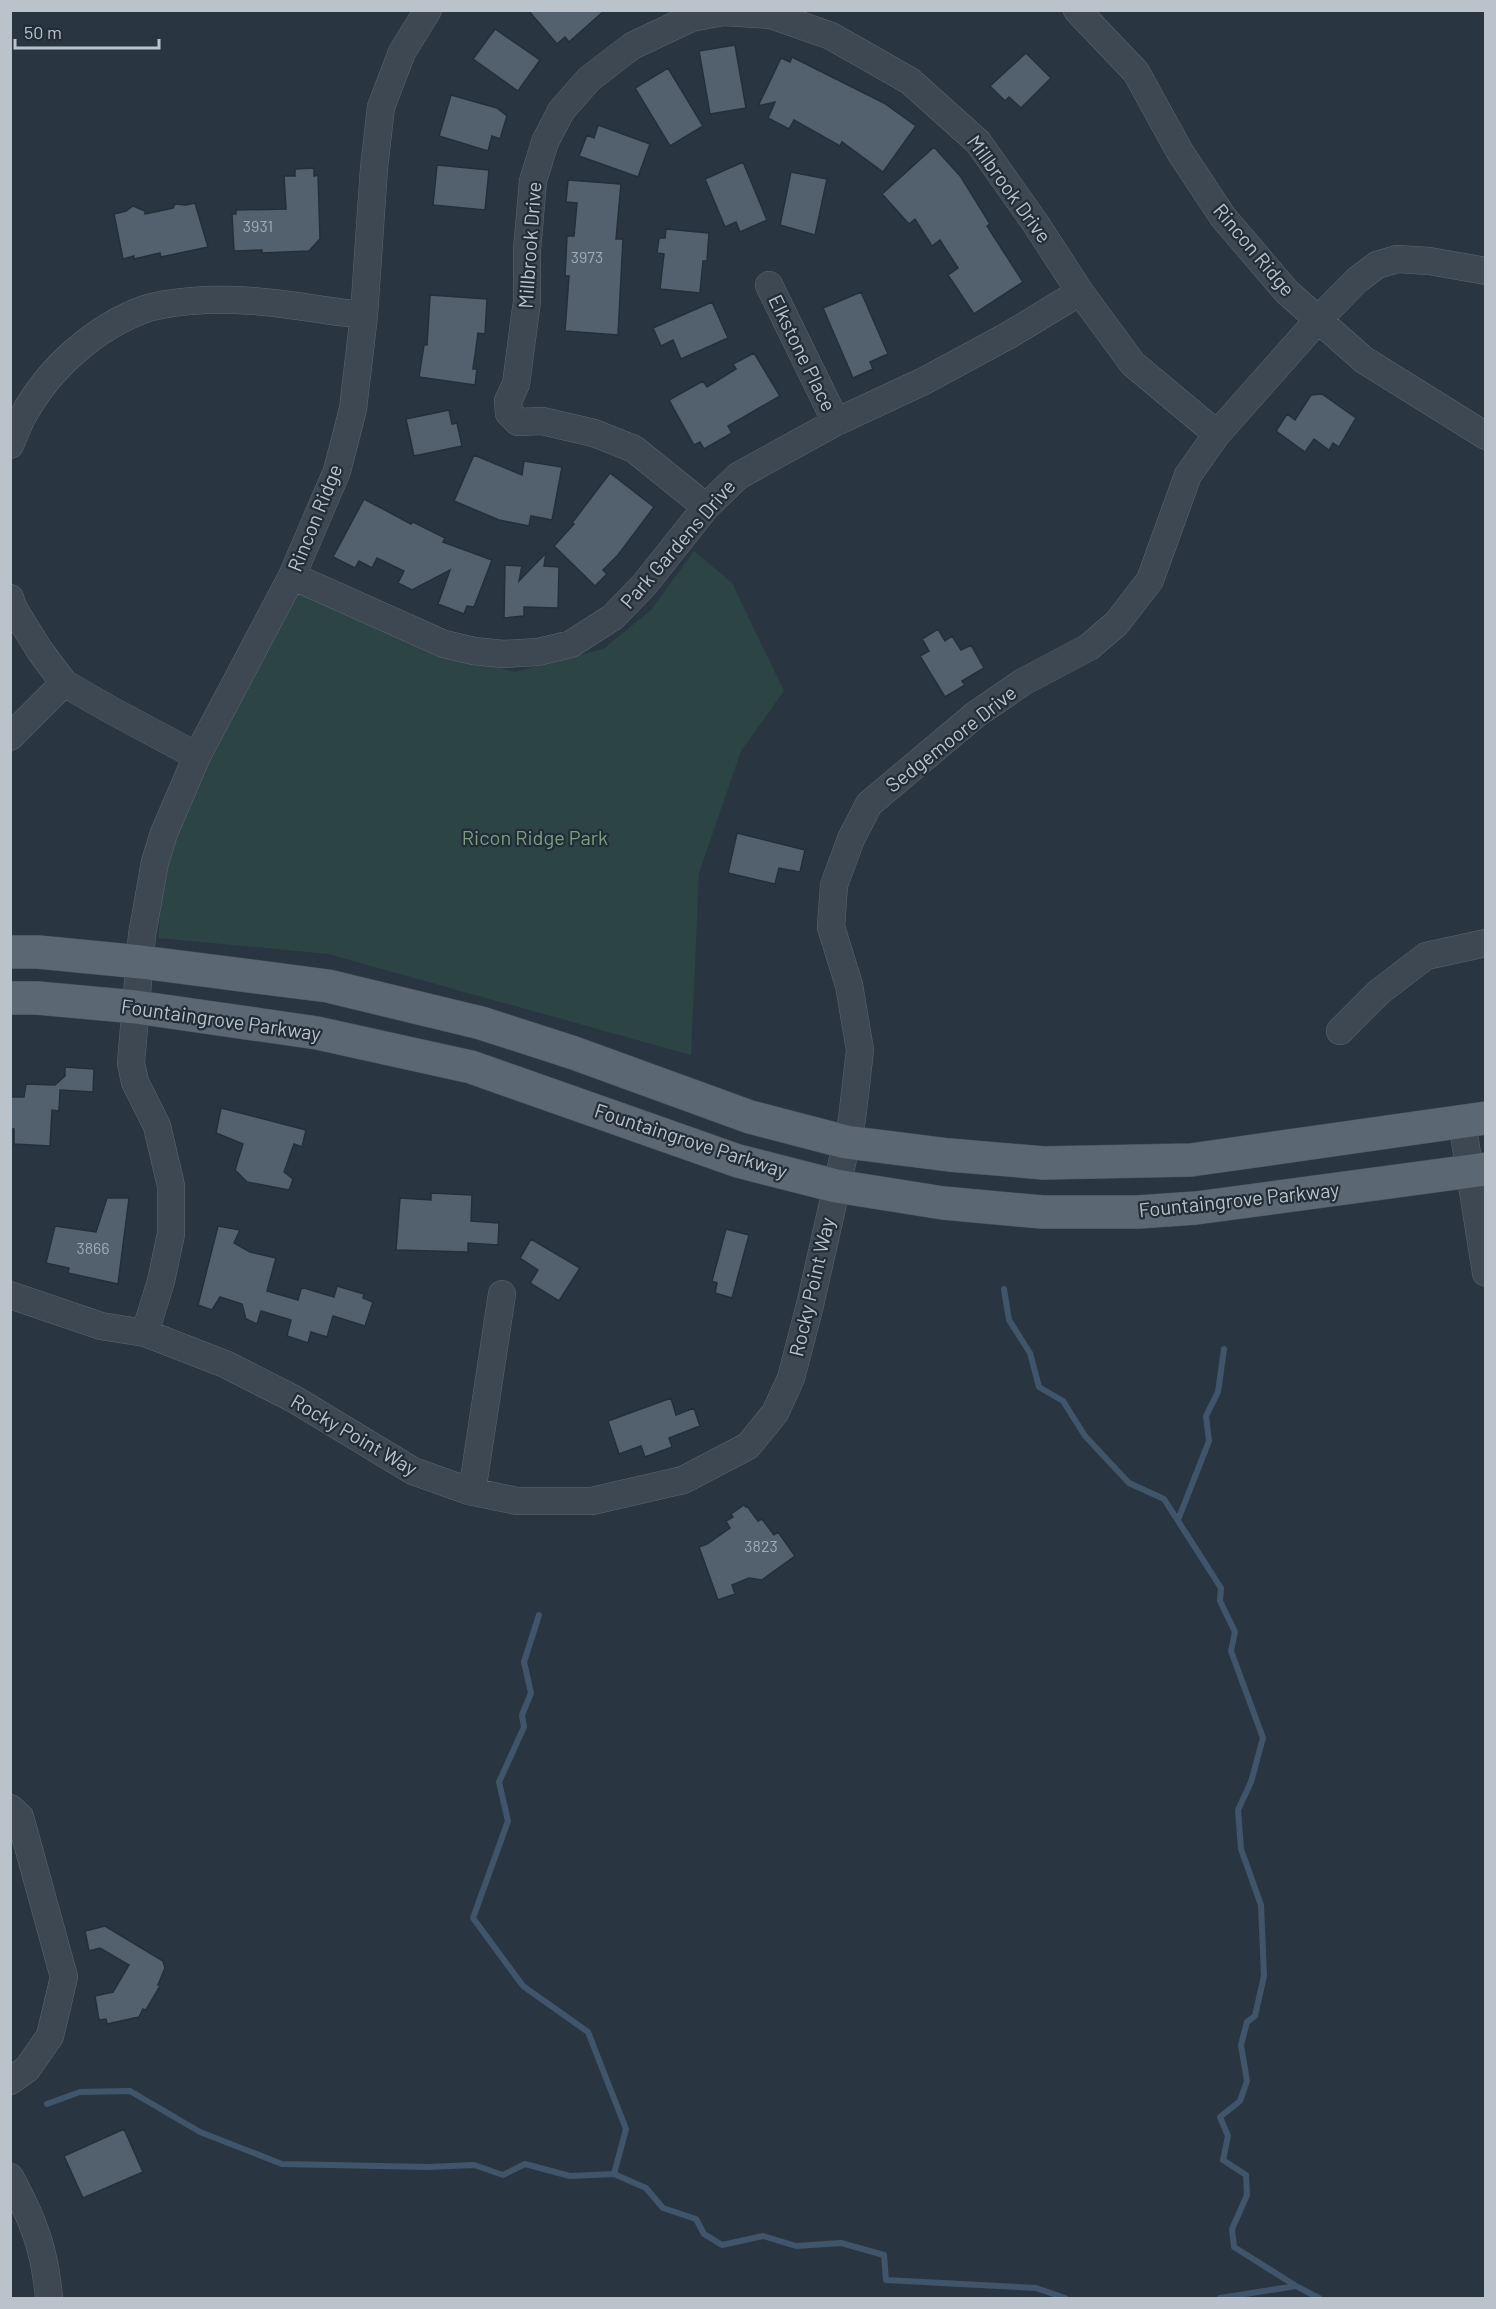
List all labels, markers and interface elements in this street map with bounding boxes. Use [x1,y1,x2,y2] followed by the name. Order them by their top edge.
[15,12,159,50] scale bar
[24,21,62,43] text: 50 m
[963,130,1057,247] street label: Millbrook Drive
[513,181,545,309] street label: Millbrook Drive
[1209,198,1300,301] street label: Rincon Ridge
[243,216,273,235] house number: 3931
[571,247,603,266] house number: 3973
[764,290,842,415] street label: Elkstone Place
[282,460,346,575] street label: Rincon Ridge
[615,474,740,613] street label: Park Gardens Drive
[880,680,1021,797] street label: Sedgemoore Drive
[462,825,608,849] park label: Ricon Ridge Park
[120,993,323,1045] street label: Fountaingrove Parkway
[592,1098,791,1183] street label: Fountaingrove Parkway
[1138,1177,1340,1221] street label: Fountaingrove Parkway
[783,1215,839,1359] street label: Rocky Point Way
[76,1238,110,1257] house number: 3866
[287,1388,422,1480] street label: Rocky Point Way
[744,1536,778,1555] house number: 3823

